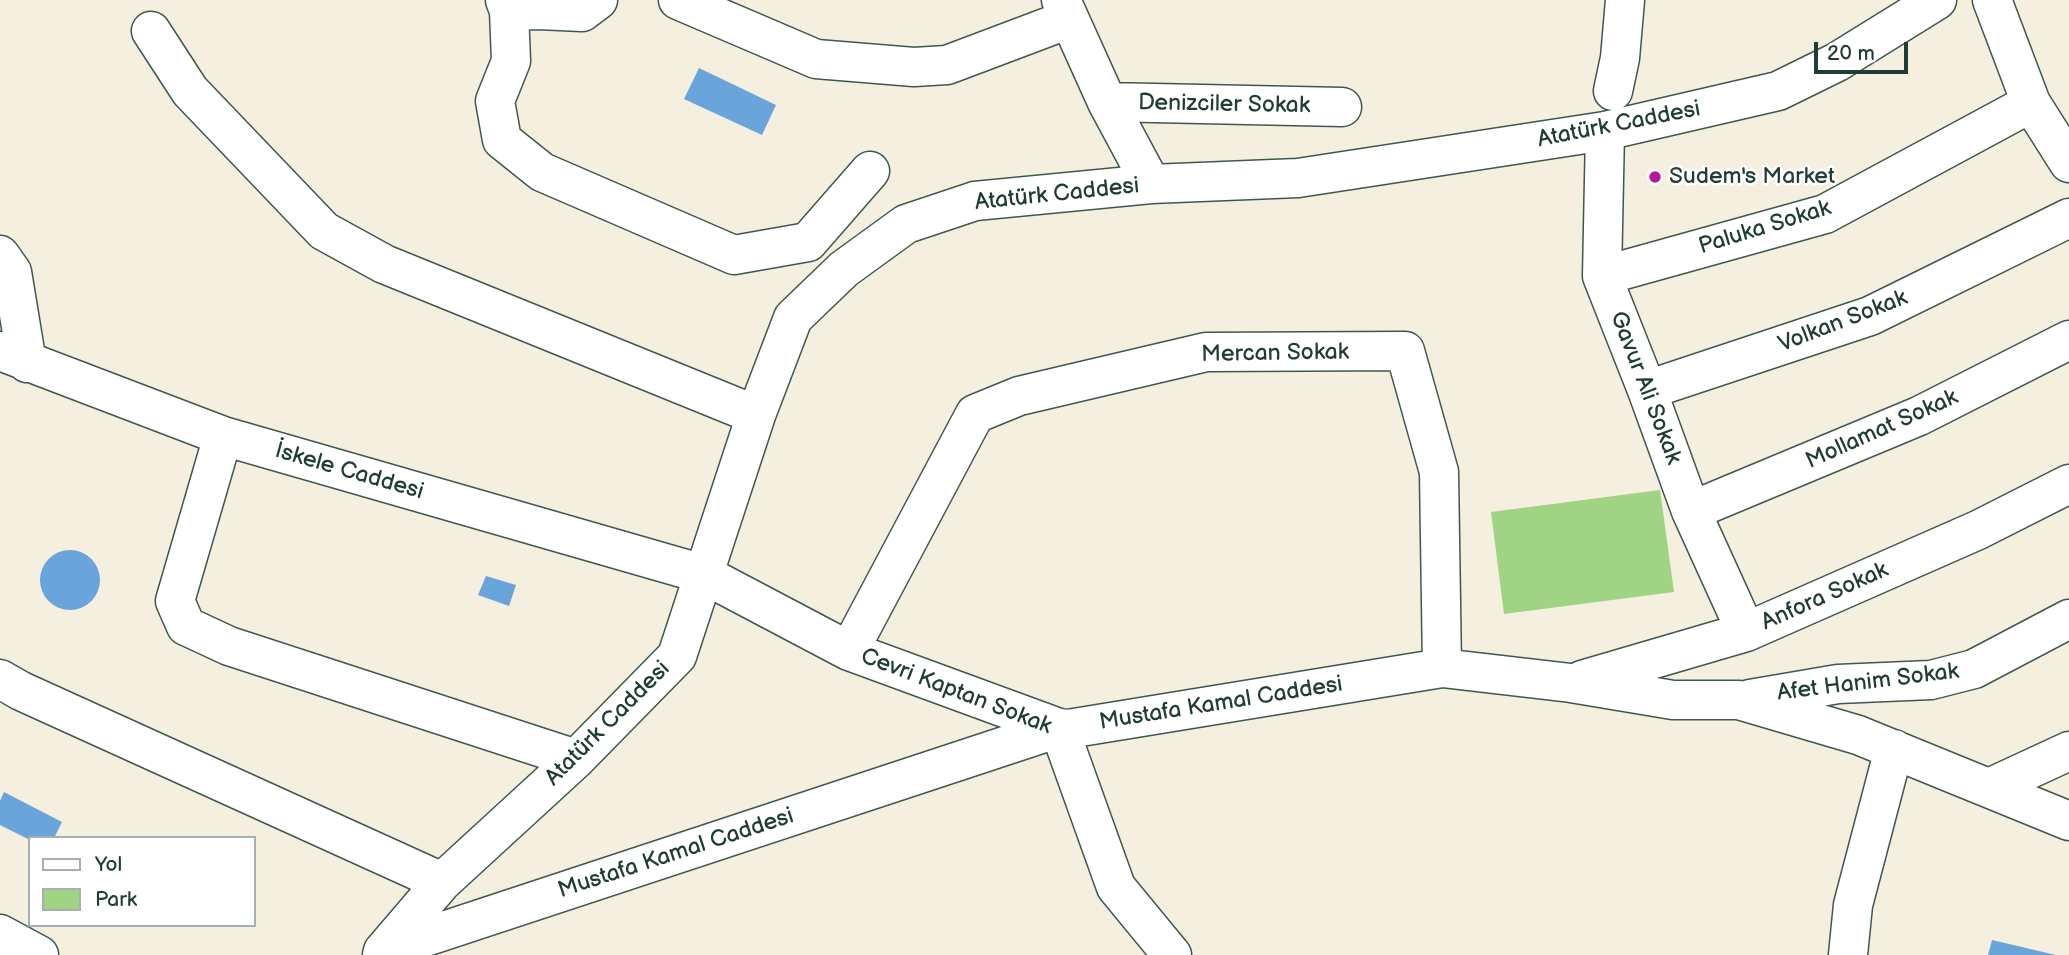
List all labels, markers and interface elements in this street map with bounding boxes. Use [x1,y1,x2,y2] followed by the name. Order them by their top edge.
[1817,28,1912,72] scale bar
[1827,41,1875,66] text: 20 m
[1138,90,1310,120] street label: Denizciler Sokak
[1535,96,1703,154] street label: Atatürk Caddesi
[1669,163,1835,191] place label: Sudem's Market
[1647,169,1663,185] marker: Sudem's Market
[973,173,1141,217] street label: Atatürk Caddesi
[1696,195,1834,261] street label: Paluka Sokak
[1775,285,1911,359] street label: Volkan Sokak
[1603,308,1687,468] street label: Gavur Ali Sokak
[1201,339,1349,369] street label: Mercan Sokak
[1802,384,1962,476] street label: Mollamat Sokak
[271,438,427,506] street label: İskele Caddesi
[1757,557,1893,637] street label: Anfora Sokak
[857,643,1055,741] street label: Cevri Kaptan Sokak
[540,656,676,792] street label: Atatürk Caddesi
[1776,658,1960,708] street label: Afet Hanim Sokak
[1097,671,1345,737] street label: Mustafa Kamal Caddesi
[555,803,797,905] street label: Mustafa Kamal Caddesi
[28,836,256,927] legend
[95,852,122,877] text: Yol
[95,887,137,912] text: Park

